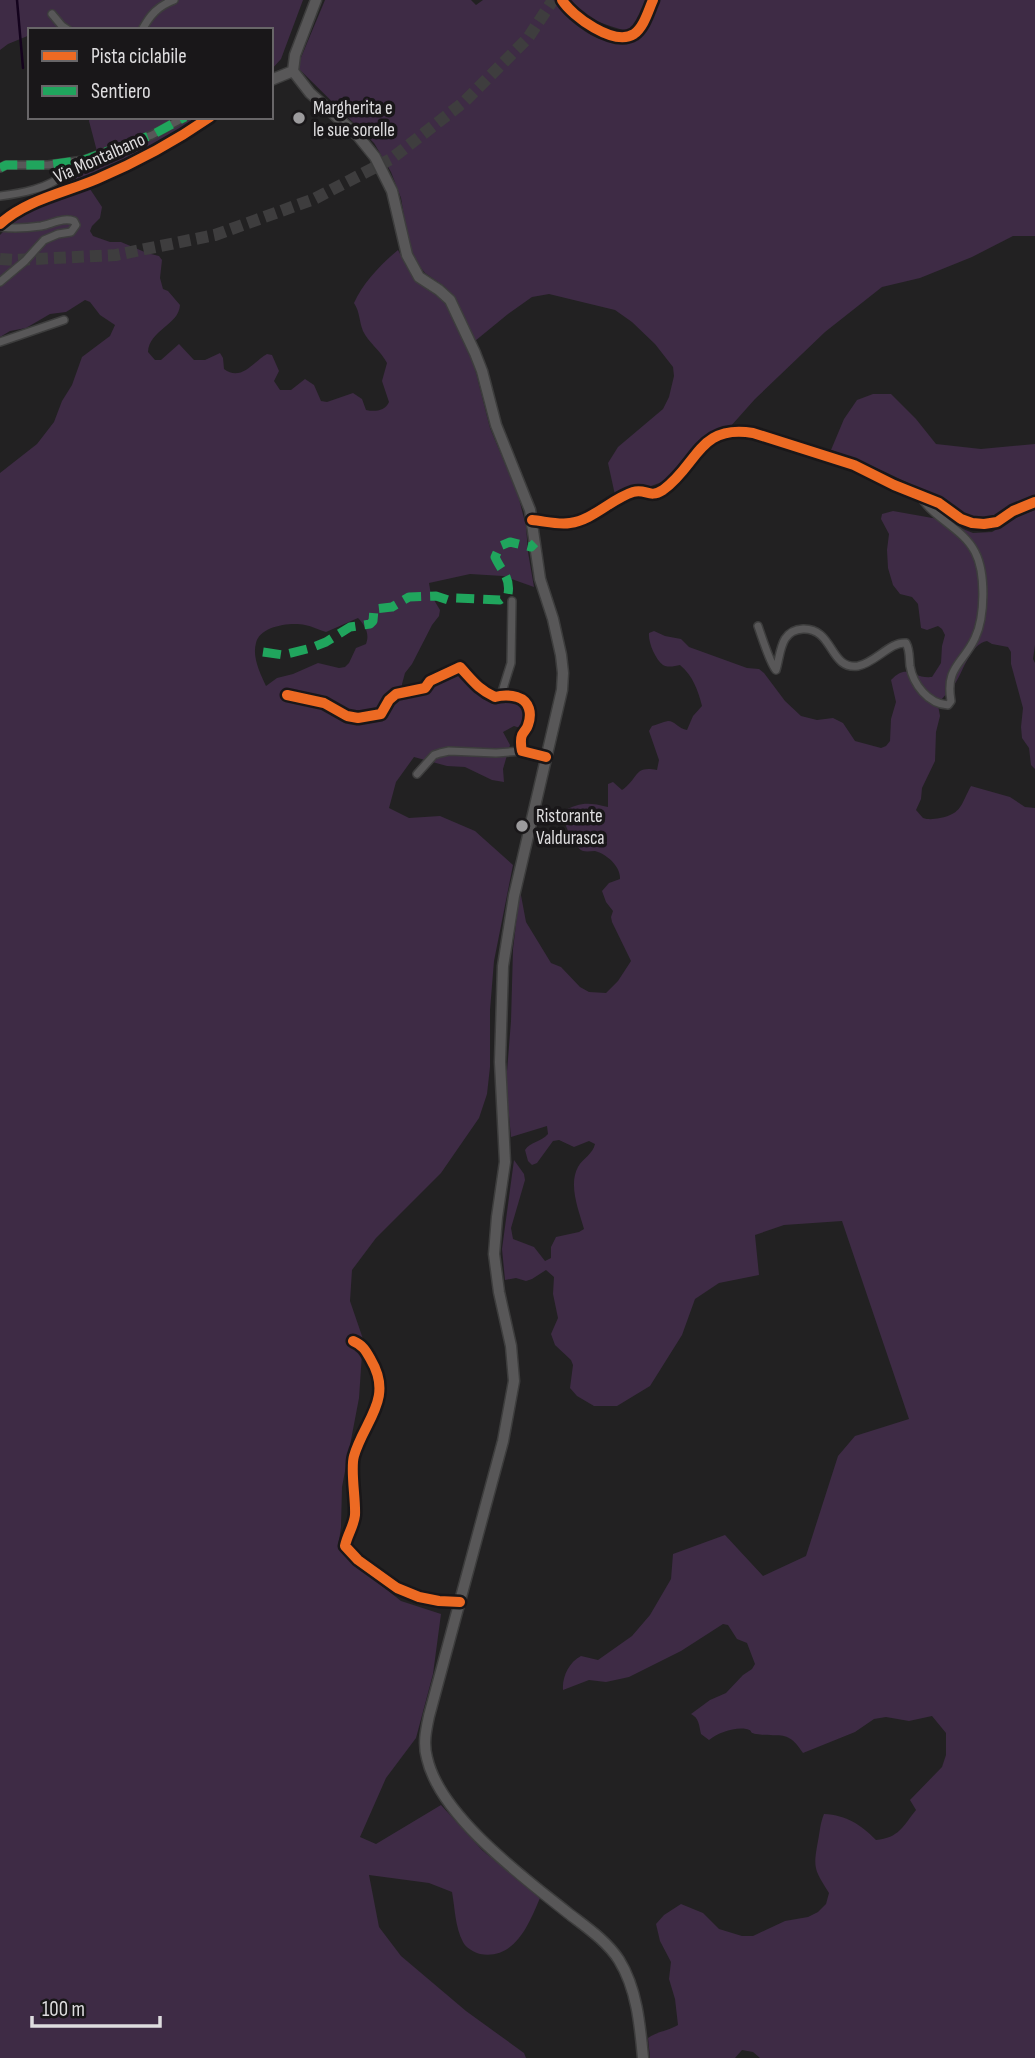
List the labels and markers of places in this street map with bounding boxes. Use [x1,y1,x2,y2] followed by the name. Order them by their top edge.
[313,97,395,142] place label: Margherita e le sue sorelle
[291,110,307,126] marker: Margherita e le sue sorelle
[536,805,605,850] place label: Ristorante Valdurasca
[514,818,530,834] marker: Ristorante Valdurasca

